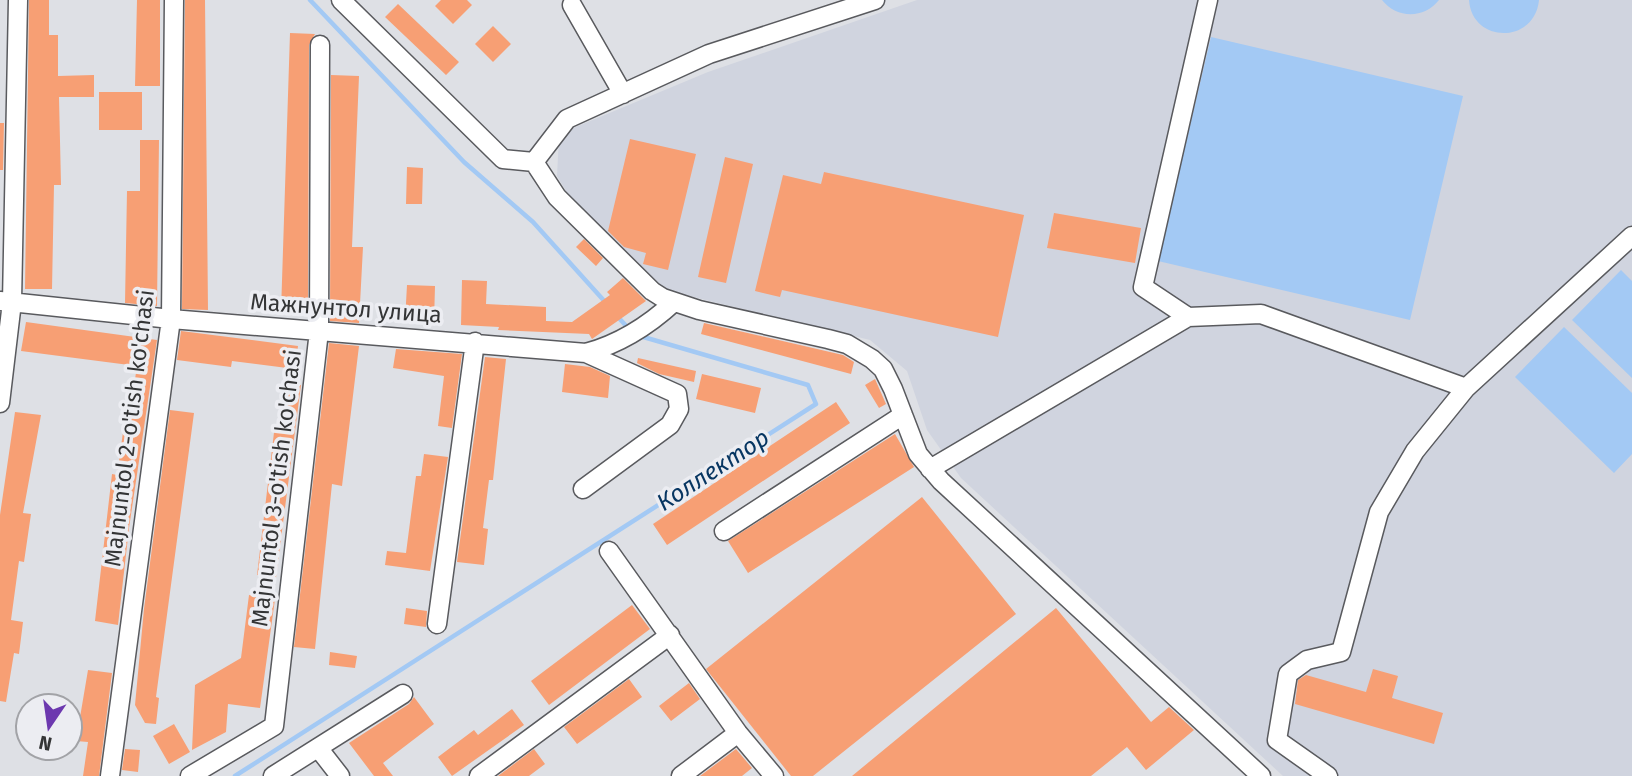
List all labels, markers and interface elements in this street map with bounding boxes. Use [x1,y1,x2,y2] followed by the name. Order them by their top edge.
[249,287,443,329] street label: Мажнунтол улица
[98,288,160,568] street label: Majnuntol 2-o'tish ko'chasi
[245,348,307,628] street label: Majnuntol 3-o'tish ko'chasi
[652,423,774,517] water label: Коллектор
[14,692,84,762] north arrow
[37,730,54,756] text: N

